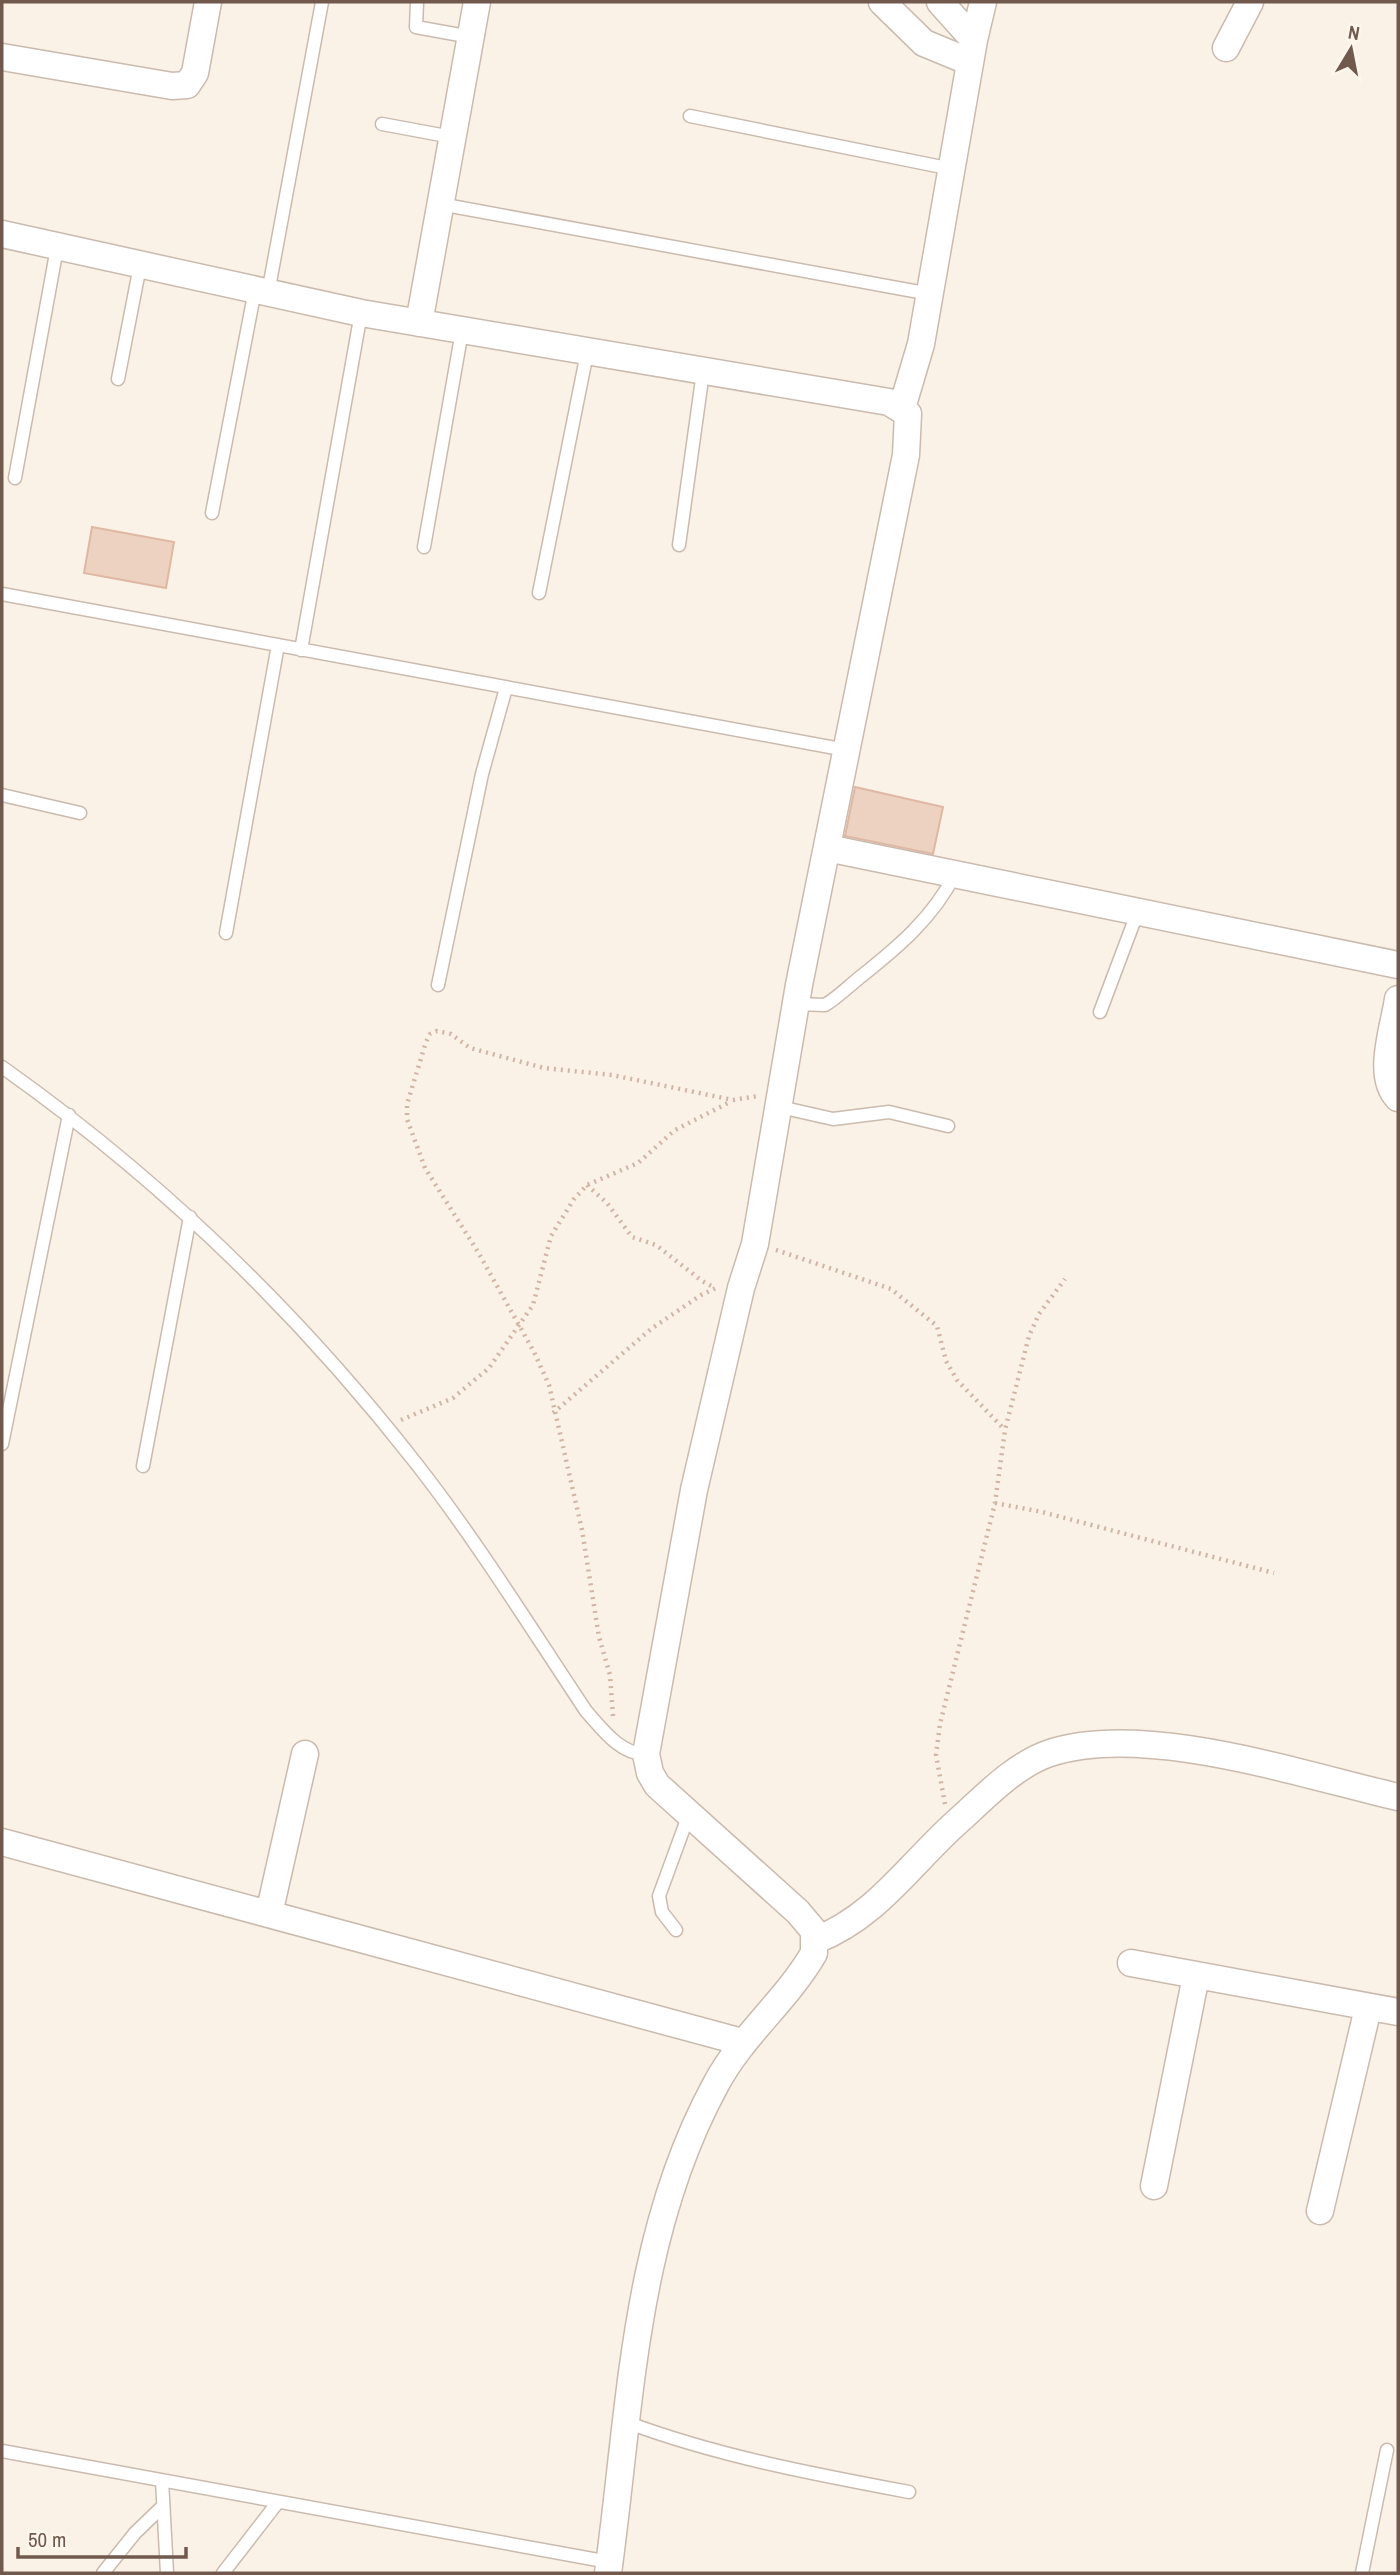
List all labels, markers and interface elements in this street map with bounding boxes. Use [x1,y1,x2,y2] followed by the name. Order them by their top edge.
[1316,14,1386,84] north arrow
[1346,18,1362,46] text: N
[18,2516,186,2560] scale bar
[28,2525,66,2554] text: 50 m

